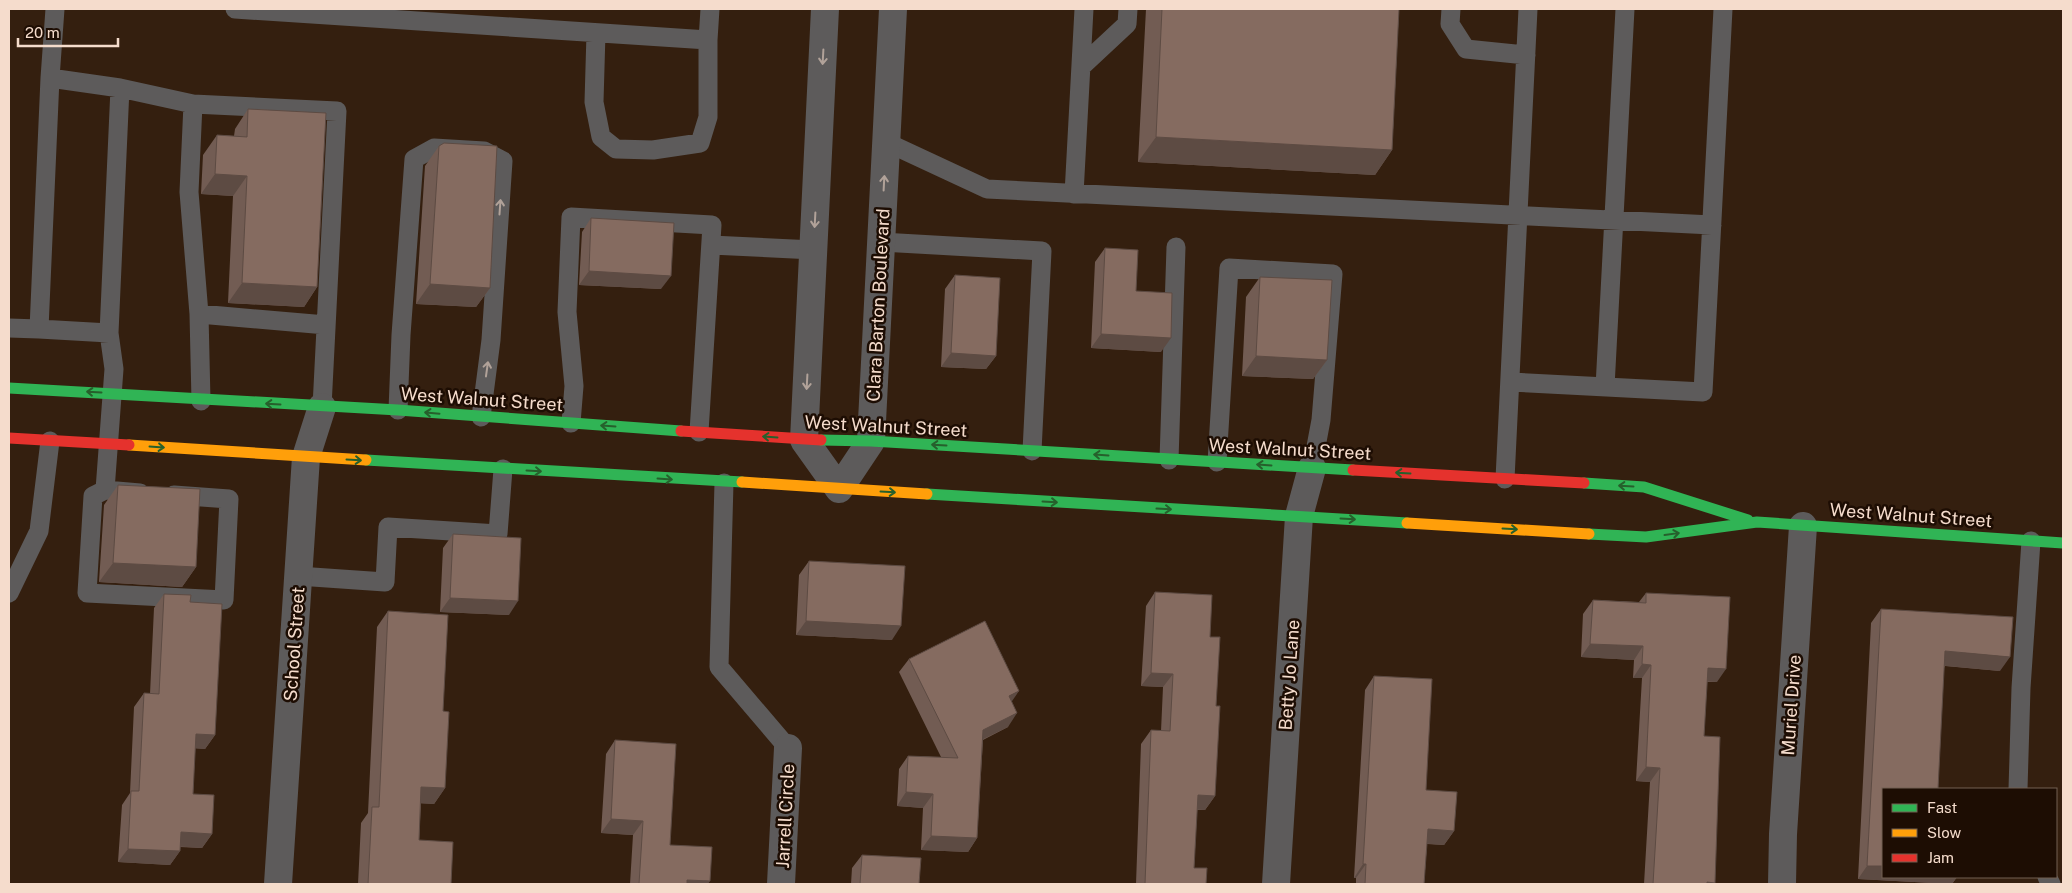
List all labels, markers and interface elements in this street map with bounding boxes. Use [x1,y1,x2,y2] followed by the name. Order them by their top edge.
[18,15,118,47] scale bar
[25,24,60,41] text: 20 m
[818,49,828,65] one-way arrow
[880,175,889,191] one-way arrow
[496,199,505,215] one-way arrow
[862,208,894,402] street label: Clara Barton Boulevard
[810,211,820,227] one-way arrow
[483,361,493,377] one-way arrow
[802,374,812,390] one-way arrow
[400,383,564,415] street label: West Walnut Street
[86,388,102,397] one-way arrow
[266,400,282,409] one-way arrow
[425,408,441,418] one-way arrow
[804,411,968,441] street label: West Walnut Street
[600,421,616,431] one-way arrow
[762,433,778,442] one-way arrow
[1208,434,1372,464] street label: West Walnut Street
[931,441,947,450] one-way arrow
[148,442,164,452] one-way arrow
[1094,451,1110,460] one-way arrow
[346,456,362,465] one-way arrow
[1256,461,1272,470] one-way arrow
[526,467,542,476] one-way arrow
[1396,469,1412,478] one-way arrow
[656,474,672,484] one-way arrow
[1618,482,1634,491] one-way arrow
[879,488,895,497] one-way arrow
[1042,497,1058,507] one-way arrow
[1829,499,1993,531] street label: West Walnut Street
[1156,504,1172,513] one-way arrow
[1339,515,1355,524] one-way arrow
[1502,524,1518,533] one-way arrow
[1663,529,1679,539] one-way arrow
[280,586,308,702] street label: School Street
[1275,619,1303,731] street label: Betty Jo Lane
[1777,654,1805,756] street label: Muriel Drive
[772,763,798,869] street label: Jarrell Circle
[1882,788,2057,878] legend
[1927,799,1957,816] text: Fast
[1927,824,1962,841] text: Slow
[1927,849,1954,866] text: Jam

